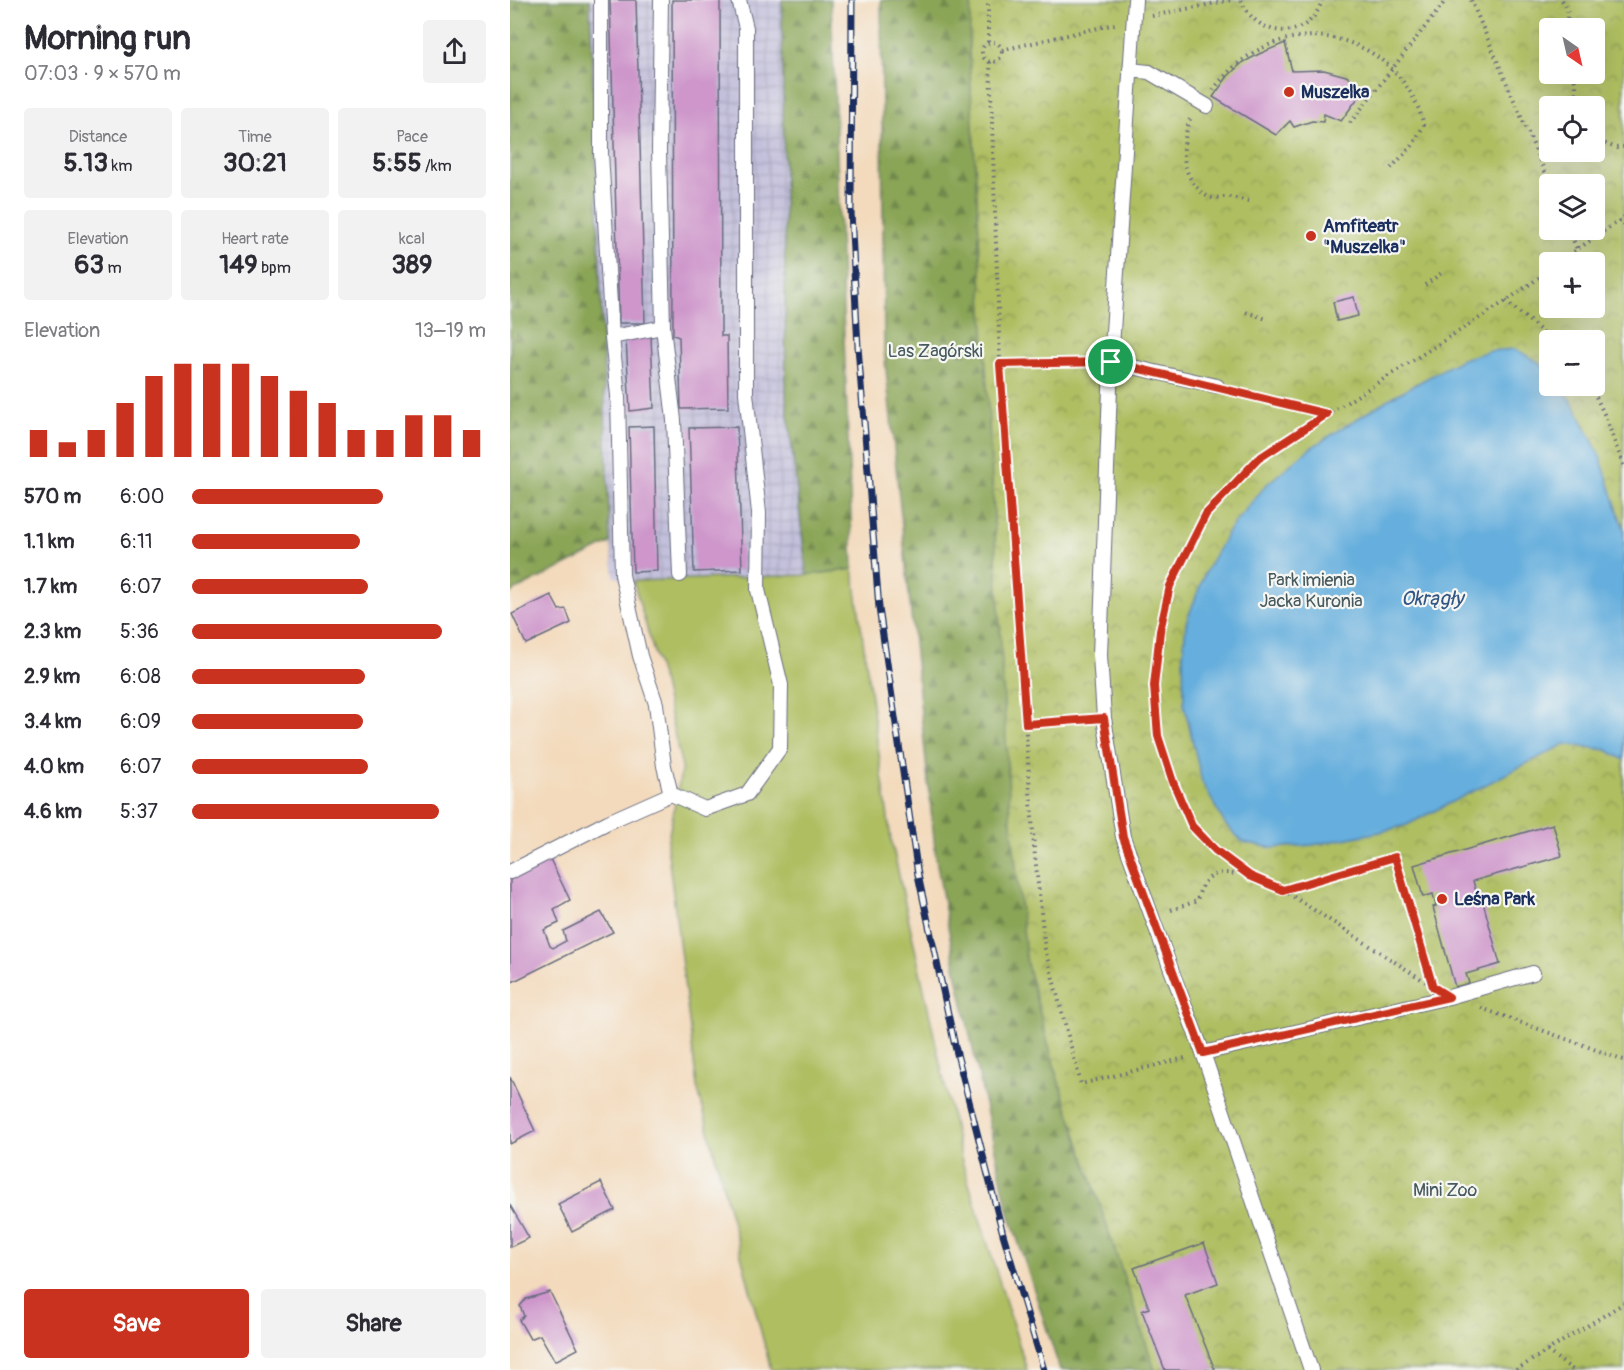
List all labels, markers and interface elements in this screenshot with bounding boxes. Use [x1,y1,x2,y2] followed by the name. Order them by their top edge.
[24,18,191,59] text: Morning run
[1539,18,1605,84] north arrow
[1539,18,1605,396] map controls
[423,20,486,83] button: share
[24,61,181,86] text: 07:03 · 9 × 570 m
[1301,81,1370,104] place label: Muszelka
[1282,85,1296,99] marker: Muszelka
[1539,96,1605,162] button: locate
[69,127,127,147] text: Distance
[238,127,272,147] text: Time
[396,127,428,147] text: Pace
[64,147,108,179] text: 5.13
[223,147,287,179] text: 30:21
[372,147,422,179] text: 5:55
[108,156,132,176] text: km
[422,156,452,176] text: /km
[1539,174,1605,240] button: layers
[1323,215,1406,259] place label: Amfiteatr "Muszelka"
[68,229,128,249] text: Elevation
[221,229,289,249] text: Heart rate
[399,229,425,249] text: kcal
[1304,229,1318,243] marker: Amfiteatr "Muszelka"
[74,249,104,281] text: 63
[219,249,258,281] text: 149
[391,249,433,281] text: 389
[1539,252,1605,318] button: +
[104,258,122,278] text: m
[258,258,291,278] text: bpm
[24,318,100,343] text: Elevation
[415,318,486,343] text: 13–19 m
[1539,330,1605,396] button: −
[1085,336,1136,387] pin
[887,340,983,363] park label: Las Zagórski
[1094,345,1127,378] icon: arrive
[24,484,81,509] text: 570 m
[120,484,164,509] text: 6:00
[24,529,74,554] text: 1.1 km
[120,529,153,554] text: 6:11
[1259,569,1363,613] park label: Park imienia Jacka Kuronia
[24,574,77,599] text: 1.7 km
[120,574,161,599] text: 6:07
[1401,586,1465,611] water label: Okrągły
[24,619,81,644] text: 2.3 km
[120,619,159,644] text: 5:36
[24,664,80,689] text: 2.9 km
[120,664,161,689] text: 6:08
[24,709,82,734] text: 3.4 km
[120,709,161,734] text: 6:09
[24,754,84,779] text: 4.0 km
[120,754,161,779] text: 6:07
[24,799,82,824] text: 4.6 km
[120,799,158,824] text: 5:37
[1454,888,1536,911] place label: Leśna Park
[1435,892,1449,906] marker: Leśna Park
[1413,1179,1477,1202] park label: Mini Zoo
[24,1289,249,1358] button: Save
[261,1289,486,1358] button: Share

